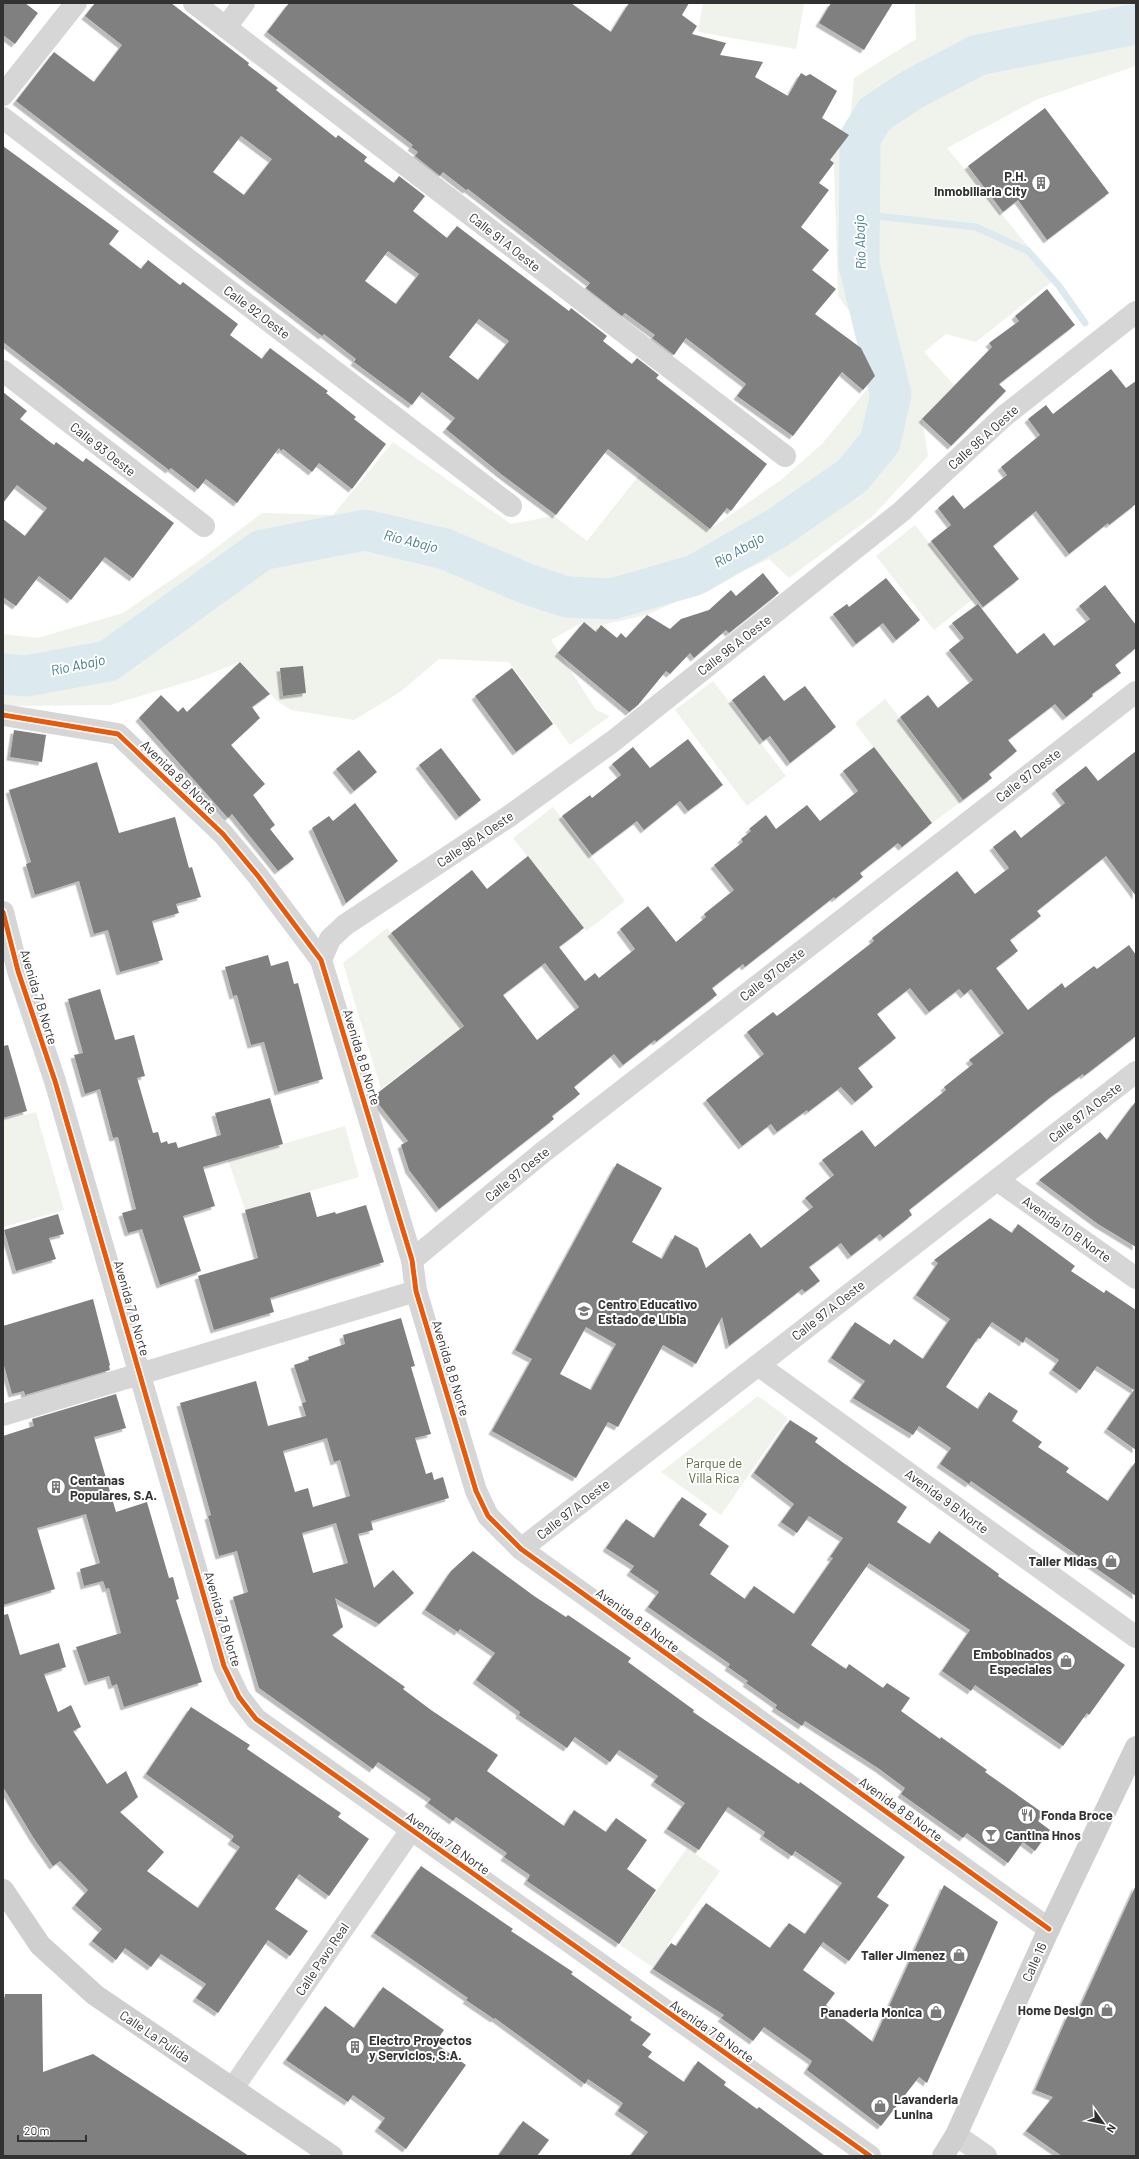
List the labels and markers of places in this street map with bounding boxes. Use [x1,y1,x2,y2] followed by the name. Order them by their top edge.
[934,168,1027,199] place label: P.H. Inmobiliaria City
[1030,172,1052,194] building icon: P.H. Inmobiliaria City
[598,1296,697,1327] place label: Centro Educativo Estado de Libia
[573,1300,595,1322] school or university icon: Centro Educativo Estado de Libia
[70,1472,157,1503] place label: Centanas Populares, S.A.
[45,1476,67,1498] building icon: Centanas Populares, S.A.
[1100,1550,1122,1572] shop icon: Taller Midas
[1029,1553,1097,1569] place label: Taller Midas
[973,1646,1052,1677] place label: Embobinados Especiales
[1055,1650,1077,1672] shop icon: Embobinados Especiales
[1016,1804,1038,1826] restaurant icon: Fonda Broce
[1041,1807,1113,1823] place label: Fonda Broce
[980,1824,1002,1846] bar icon: Cantina Hnos
[1005,1827,1081,1843] place label: Cantina Hnos
[948,1944,970,1966] shop icon: Taller Jimenez
[861,1947,945,1963] place label: Taller Jimenez
[1096,1999,1118,2021] shop icon: Home Design
[925,2001,947,2023] shop icon: Panaderia Monica
[1018,2002,1093,2018] place label: Home Design
[820,2004,922,2020] place label: Panaderia Monica
[369,2032,472,2063] place label: Electro Proyectos y Servicios, S.A.
[344,2036,366,2058] building icon: Electro Proyectos y Servicios, S.A.
[894,2091,958,2122] place label: Lavanderia Lunina
[869,2095,891,2117] shop icon: Lavanderia Lunina

